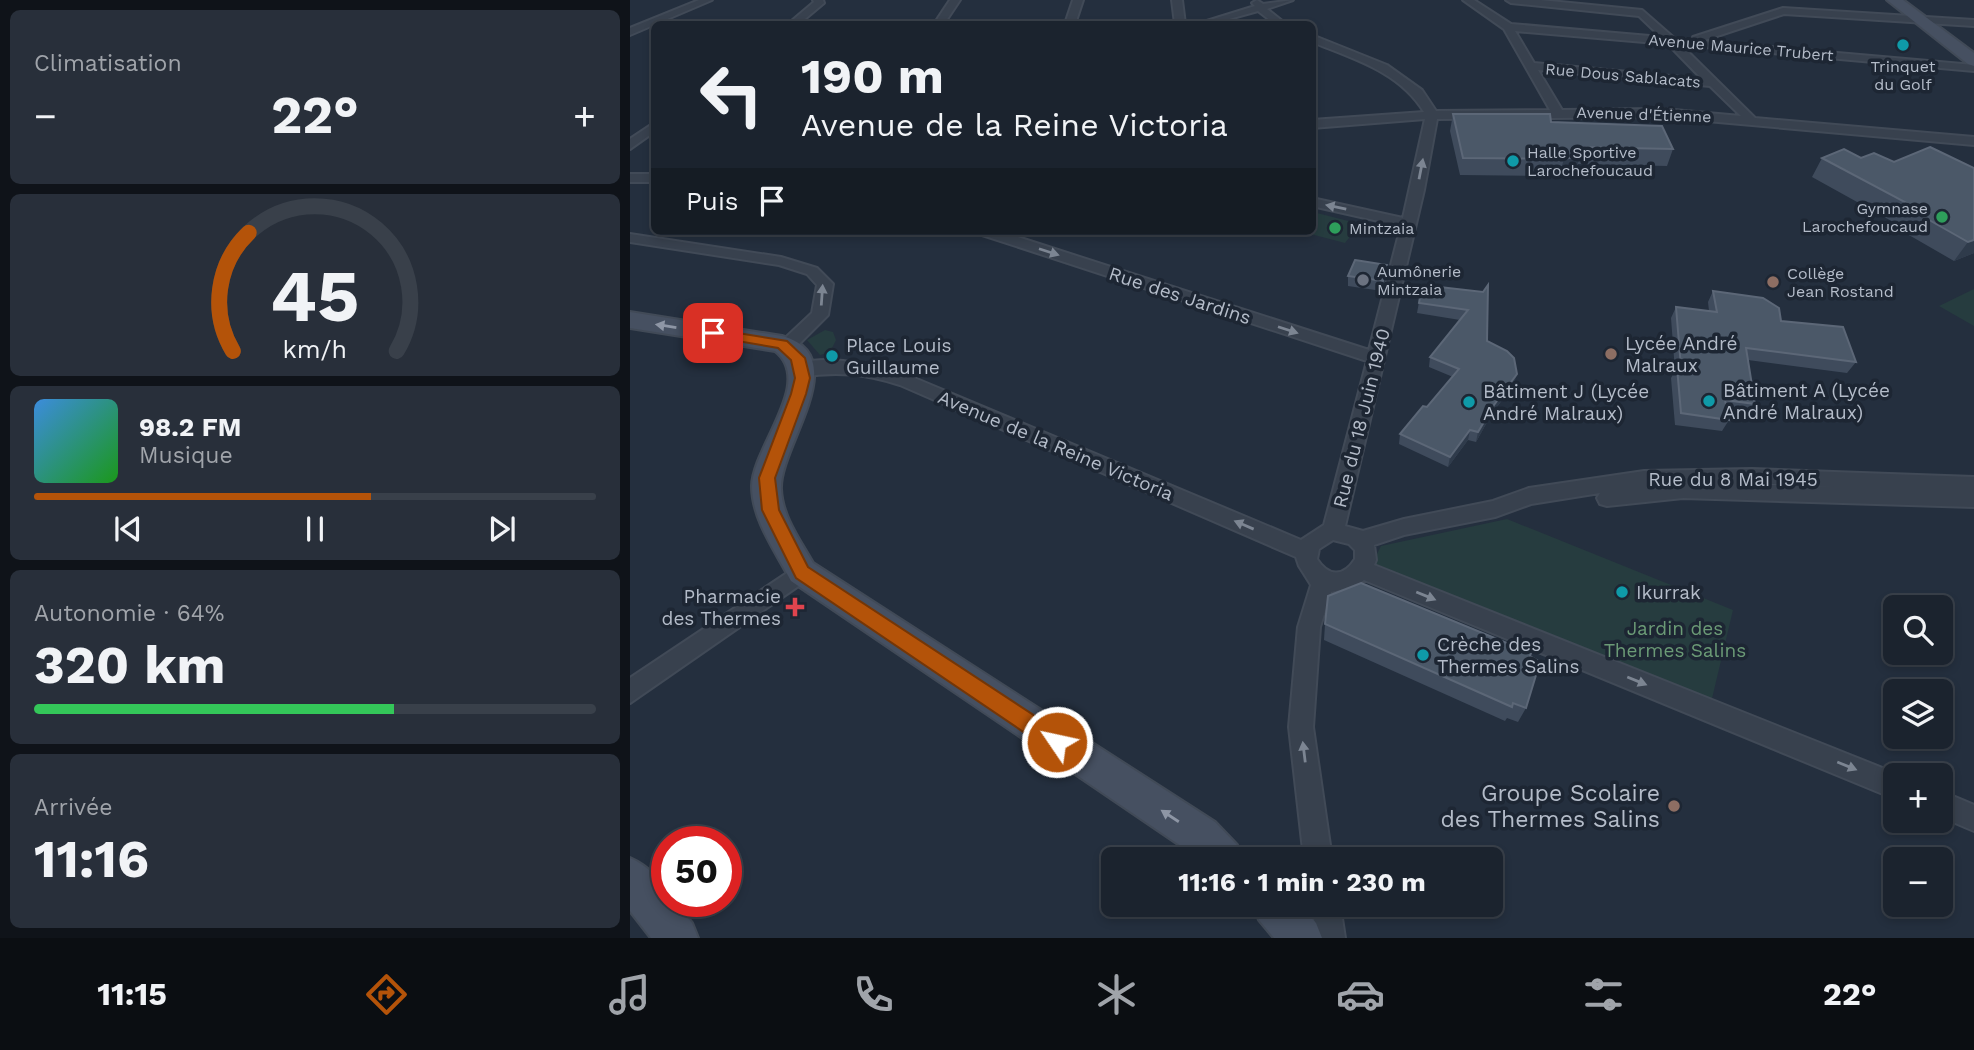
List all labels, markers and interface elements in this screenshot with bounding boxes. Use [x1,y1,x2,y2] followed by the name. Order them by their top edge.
[1648,30,1834,65] street label: Avenue Maurice Trubert
[1895,37,1911,53] marker: Trinquet du Golf
[801,47,944,105] text: 190 m
[686,49,777,140] icon: left
[34,50,182,77] text: Climatisation
[1871,57,1936,94] place label: Trinquet du Golf
[1544,59,1701,92] street label: Rue Dous Sablacats
[271,85,359,146] text: 22°
[34,94,57,138] text: −
[573,94,596,138] text: +
[1576,103,1712,126] street label: Avenue d'Étienne
[801,106,1228,144] text: Avenue de la Reine Victoria
[1527,143,1653,180] place label: Halle Sportive Larochefoucaud
[1505,153,1521,169] marker: Halle Sportive Larochefoucaud
[1416,158,1427,180] one-way arrow
[753,182,791,220] icon: arrive
[686,186,739,216] text: Puis
[1802,199,1928,236] place label: Gymnase Larochefoucaud
[1325,201,1347,212] one-way arrow
[1934,209,1950,225] marker: Gymnase Larochefoucaud
[1349,219,1414,238] place label: Mintzaia
[1327,220,1343,236] marker: Mintzaia
[1038,247,1059,258] one-way arrow
[270,253,360,339] text: 45
[1106,262,1254,329] street label: Rue des Jardins
[1377,262,1461,299] place label: Aumônerie Mintzaia
[1787,264,1894,301] place label: Collège Jean Rostand
[1355,272,1371,288] marker: Aumônerie Mintzaia
[1765,274,1781,290] marker: Collège Jean Rostand
[817,284,828,306] one-way arrow
[683,303,743,363] pin
[694,314,732,352] icon: arrive
[655,320,677,331] one-way arrow
[1278,325,1299,335] one-way arrow
[1328,326,1395,510] street label: Rue du 18 Juin 1940
[1625,332,1737,377] place label: Lycée André Malraux
[846,334,952,379] place label: Place Louis Guillaume
[283,335,347,364] text: km/h
[1603,346,1619,362] marker: Lycée André Malraux
[824,348,840,364] marker: Place Louis Guillaume
[1723,379,1890,424] place label: Bâtiment A (Lycée André Malraux)
[1483,380,1649,425] place label: Bâtiment J (Lycée André Malraux)
[935,385,1177,506] street label: Avenue de la Reine Victoria
[1701,393,1717,409] marker: Bâtiment A (Lycée André Malraux)
[1461,394,1477,410] marker: Bâtiment J (Lycée André Malraux)
[139,412,241,442] text: 98.2 FM
[139,442,233,469] text: Musique
[1648,468,1818,491] street label: Rue du 8 Mai 1945
[109,510,147,548] icon: previous
[296,510,334,548] icon: pause
[483,510,521,548] icon: next
[1234,519,1254,531] one-way arrow
[1636,581,1701,604] place label: Ikurrak
[1614,584,1630,600] marker: Ikurrak
[661,585,781,630] place label: Pharmacie des Thermes
[1415,590,1436,601] one-way arrow
[1883,595,1953,917] map controls
[1883,595,1953,665] button: search
[787,599,803,615] marker: Pharmacie des Thermes
[34,600,225,627] text: Autonomie · 64%
[1604,617,1746,662] park label: Jardin des Thermes Salins
[1437,633,1580,678] place label: Crèche des Thermes Salins
[34,635,225,696] text: 320 km
[1415,647,1431,663] marker: Crèche des Thermes Salins
[1626,676,1647,687] one-way arrow
[1883,679,1953,749] button: layers
[1020,705,1094,779] position arrow
[1298,741,1309,763] one-way arrow
[1837,761,1858,772] one-way arrow
[1883,763,1953,833] button: +
[1440,780,1660,833] place label: Groupe Scolaire des Thermes Salins
[34,794,113,821] text: Arrivée
[1666,798,1682,814] marker: Groupe Scolaire des Thermes Salins
[1161,810,1180,823] one-way arrow
[651,826,742,917] speed limit sign: 50
[34,829,149,890] text: 11:16
[1883,847,1953,917] button: −
[1178,867,1426,897] text: 11:16 · 1 min · 230 m
[362,970,411,1019] icon: directions
[605,970,654,1019] icon: music
[849,970,898,1019] icon: phone
[1092,970,1141,1019] icon: climate
[1336,970,1385,1019] icon: car
[1579,970,1628,1019] icon: filters
[97,975,167,1013] text: 11:15
[1823,975,1877,1013] text: 22°

